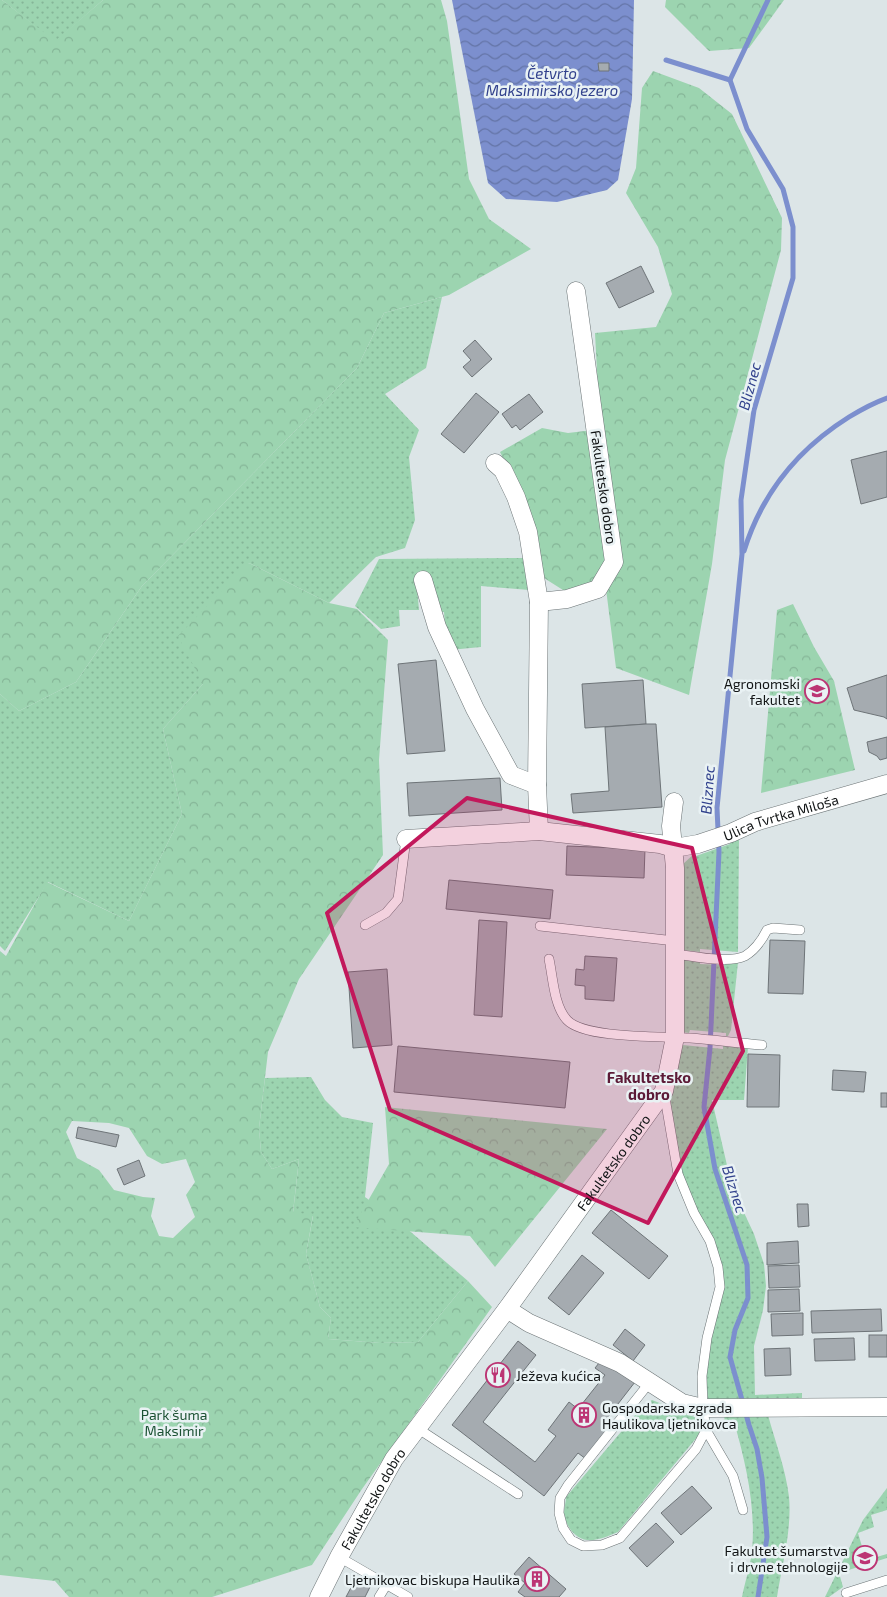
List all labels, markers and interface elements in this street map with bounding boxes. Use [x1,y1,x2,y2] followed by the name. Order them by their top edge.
[486,64,618,100] water label: Četvrto Maksimirsko jezero
[734,360,764,412] water label: Bliznec
[588,429,620,545] street label: Fakultetsko dobro
[724,675,800,708] place label: Agronomski fakultet
[804,678,830,704] school or university icon: Agronomski fakultet
[696,765,718,815] water label: Bliznec
[721,790,840,844] street label: Ulica Tvrtka Miloša
[607,1068,691,1103] district label: Fakultetsko dobro
[572,1110,653,1214] street label: Fakultetsko dobro
[719,1163,751,1215] water label: Bliznec
[485,1362,511,1388] restaurant icon: Ježeva kućica
[516,1367,601,1384] place label: Ježeva kućica
[602,1399,736,1432] place label: Gospodarska zgrada Haulikova ljetnikovca
[571,1402,597,1428] building icon: Gospodarska zgrada Haulikova ljetnikovca
[141,1406,207,1439] park label: Park šuma Maksimir
[336,1444,408,1553] street label: Fakultetsko dobro
[724,1542,848,1575] place label: Fakultet šumarstva i drvne tehnologije
[852,1545,878,1571] school or university icon: Fakultet šumarstva i drvne tehnologije
[524,1566,550,1592] building icon: Ljetnikovac biskupa Haulika
[345,1571,520,1588] place label: Ljetnikovac biskupa Haulika

